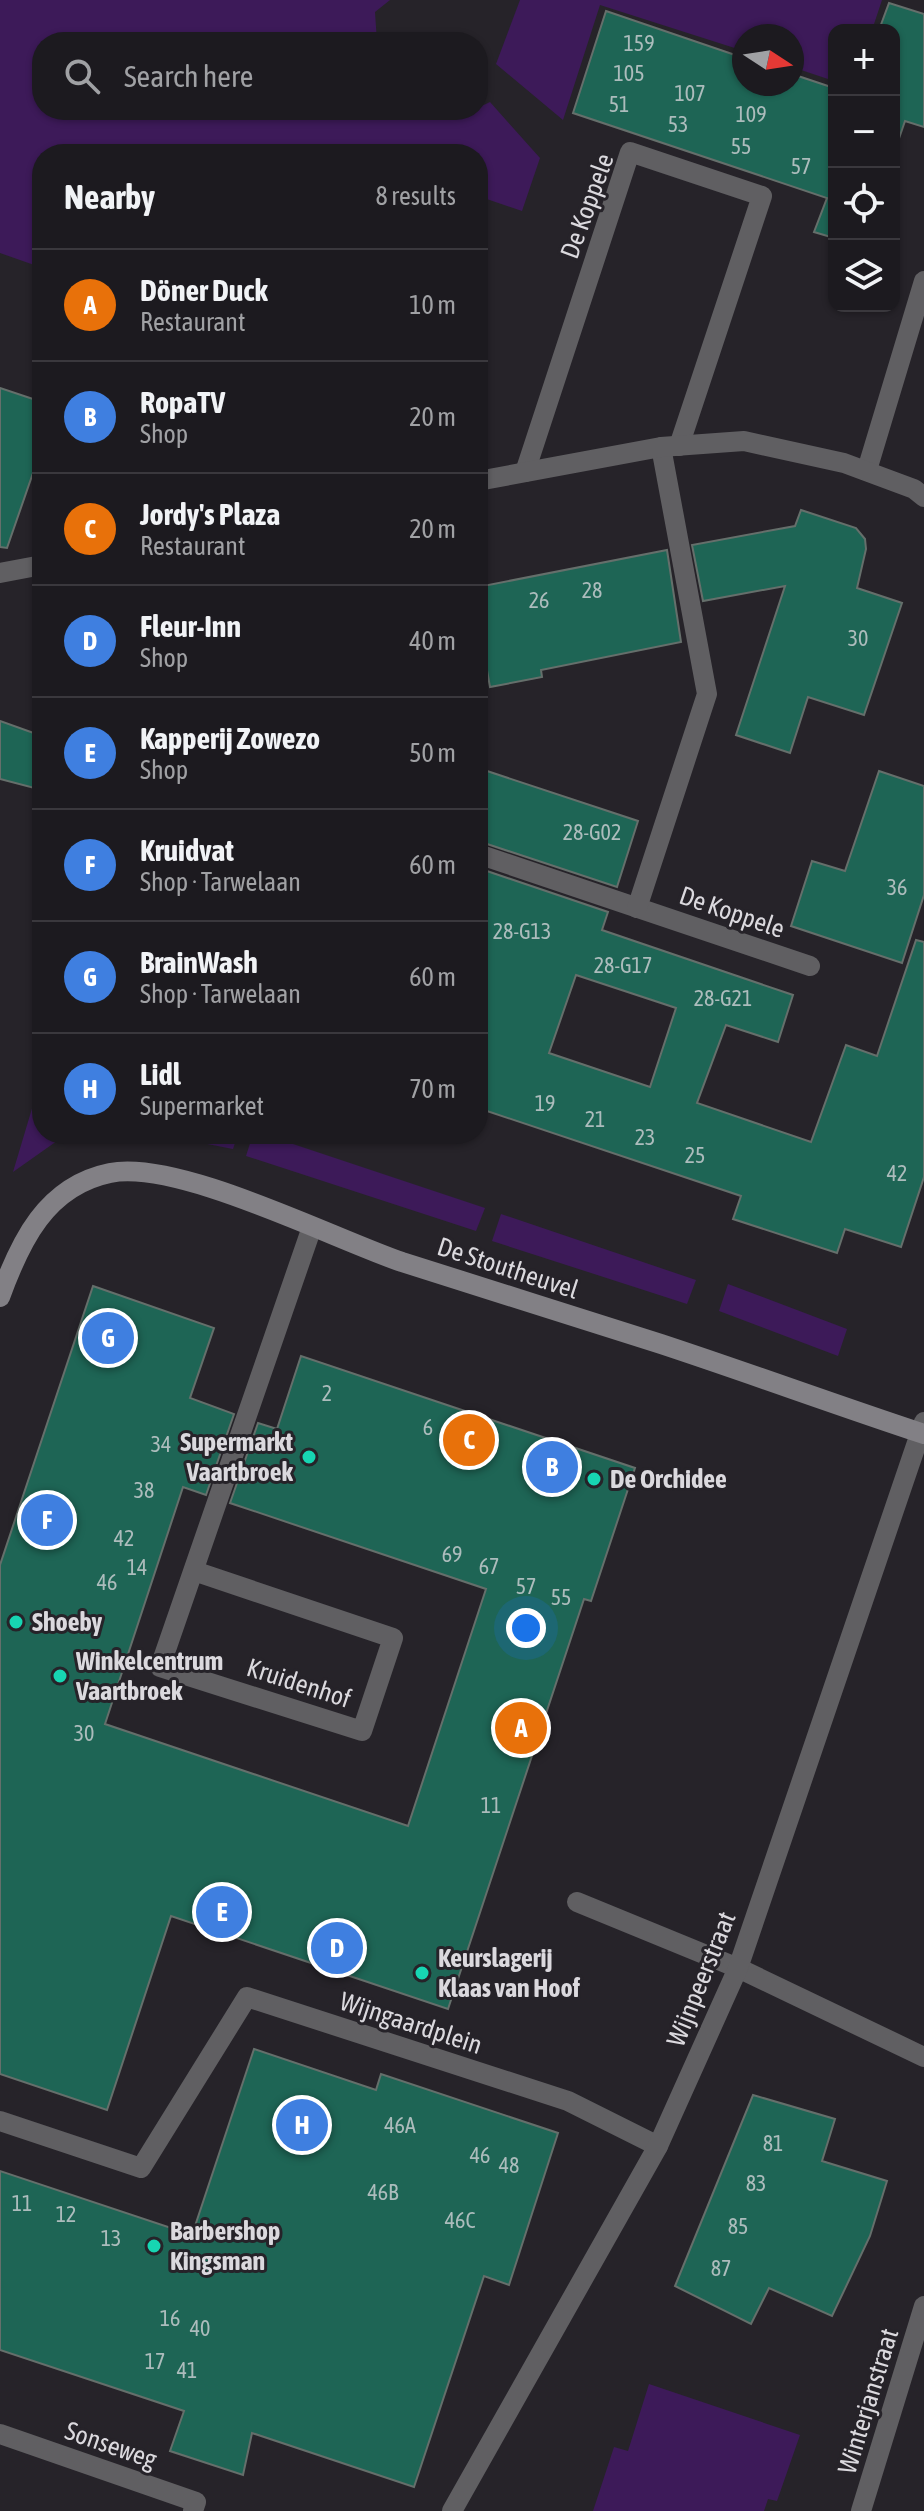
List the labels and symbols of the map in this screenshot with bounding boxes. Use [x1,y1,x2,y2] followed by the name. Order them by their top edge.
[732,24,804,96] north arrow
[623,30,655,56] house number: 159
[613,60,645,86] house number: 105
[674,80,706,106] house number: 107
[609,91,629,117] house number: 51
[735,101,767,127] house number: 109
[668,111,688,137] house number: 53
[731,133,751,159] house number: 55
[554,150,620,262] street label: De Koppele
[791,153,811,179] house number: 57
[582,577,602,603] house number: 28
[529,587,549,613] house number: 26
[848,625,868,651] house number: 30
[563,819,621,845] house number: 28-G02
[887,874,907,900] house number: 36
[675,880,789,944] street label: De Koppele
[493,918,551,944] house number: 28-G13
[594,952,652,978] house number: 28-G17
[694,985,752,1011] house number: 28-G21
[535,1090,555,1116] house number: 19
[585,1106,605,1132] house number: 21
[635,1124,655,1150] house number: 23
[685,1142,705,1168] house number: 25
[887,1160,907,1186] house number: 42
[434,1231,582,1305] street label: De Stoutheuvel
[82,1308,134,1368] pin: G
[322,1380,332,1406] house number: 2
[443,1410,495,1470] pin: C
[423,1414,433,1440] house number: 6
[180,1427,294,1487] place label: Supermarkt Vaartbroek
[151,1431,171,1457] house number: 34
[526,1437,578,1497] pin: B
[300,1448,318,1466] marker: Supermarkt Vaartbroek
[610,1464,727,1494] place label: De Orchidee
[585,1470,603,1488] marker: De Orchidee
[134,1477,154,1503] house number: 38
[21,1490,73,1550] pin: F
[114,1525,134,1551] house number: 42
[442,1541,462,1567] house number: 69
[479,1553,499,1579] house number: 67
[127,1554,147,1580] house number: 14
[97,1569,117,1595] house number: 46
[516,1573,536,1599] house number: 57
[551,1584,571,1610] house number: 55
[32,1607,103,1637] place label: Shoeby
[506,1608,546,1648] your location
[7,1613,25,1631] marker: Shoeby
[75,1646,223,1706] place label: Winkelcentrum Vaartbroek
[243,1652,355,1714] street label: Kruidenhof
[51,1667,69,1685] marker: Winkelcentrum Vaartbroek
[495,1698,547,1758] pin: A
[74,1720,94,1746] house number: 30
[481,1792,501,1818] house number: 11
[196,1882,248,1942] pin: E
[660,1907,742,2051] street label: Wijnpeerstraat
[311,1918,363,1978] pin: D
[438,1943,581,2003] place label: Keurslagerij Klaas van Hoof
[413,1964,431,1982] marker: Keurslagerij Klaas van Hoof
[336,1986,486,2060] street label: Wijngaardplein
[276,2095,328,2155] pin: H
[384,2112,416,2138] house number: 46A
[763,2130,783,2156] house number: 81
[470,2142,490,2168] house number: 46
[499,2152,519,2178] house number: 48
[746,2170,766,2196] house number: 83
[367,2179,399,2205] house number: 46B
[12,2190,32,2216] house number: 11
[56,2201,76,2227] house number: 12
[445,2207,475,2233] house number: 46C
[728,2213,748,2239] house number: 85
[170,2216,280,2276] place label: Barbershop Kingsman
[101,2225,121,2251] house number: 13
[145,2237,163,2255] marker: Barbershop Kingsman
[711,2255,731,2281] house number: 87
[160,2305,180,2331] house number: 16
[190,2315,210,2341] house number: 40
[832,2325,904,2477] street label: Winterjanstraat
[145,2348,165,2374] house number: 17
[177,2357,197,2383] house number: 41
[61,2415,161,2475] street label: Sonseweg

